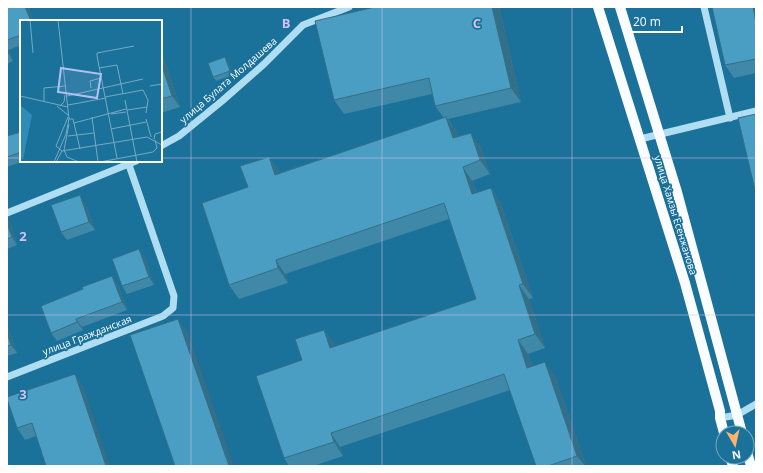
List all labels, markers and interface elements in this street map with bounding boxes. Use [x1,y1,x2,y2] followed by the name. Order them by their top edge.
[627,8,682,34] scale bar
[633,13,661,30] text: 20 m
[282,14,291,32] text: B
[473,14,481,32] text: C
[20,20,162,162] inset map
[176,34,280,126] street label: улица Булата Молдашева
[651,154,701,276] street label: улица Хамзы Есенжанова
[19,227,27,245] text: 2
[40,312,134,358] street label: улица Гражданская
[19,385,27,403] text: 3
[715,425,755,465] north arrow
[731,447,742,463] text: N

